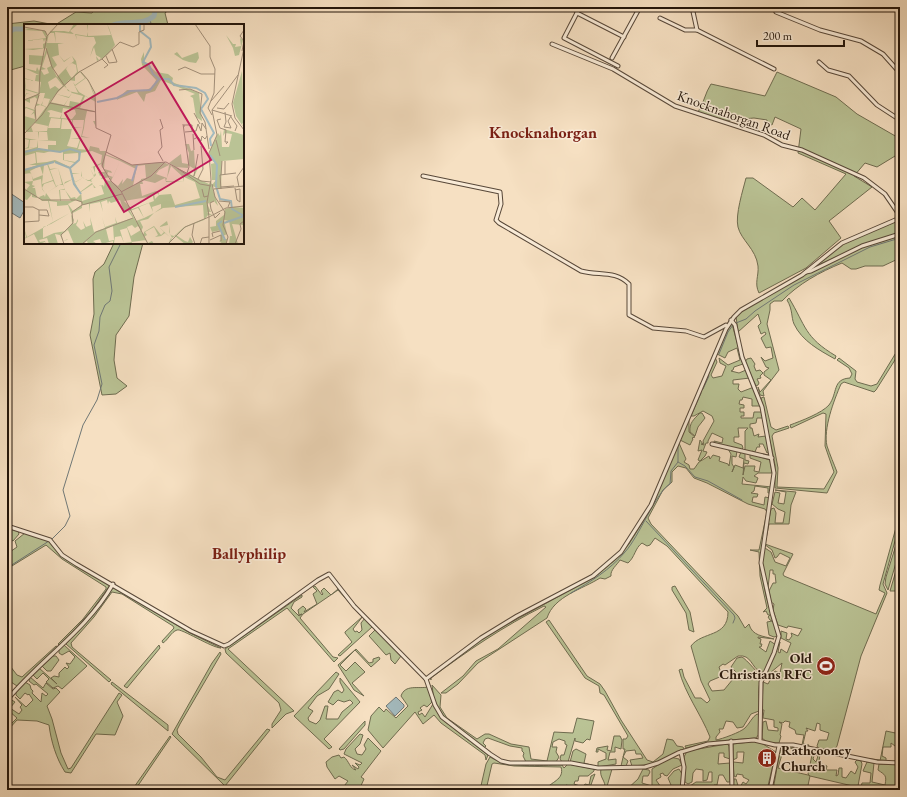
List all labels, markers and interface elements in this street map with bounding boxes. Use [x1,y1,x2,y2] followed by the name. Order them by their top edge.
[757,22,844,48] scale bar
[24,24,244,244] inset map
[763,28,793,44] text: 200 m
[675,86,794,144] street label: Knocknahorgan Road
[489,122,597,143] district label: Knocknahorgan
[212,543,286,564] district label: Ballyphilip
[719,649,812,683] place label: Old Christians RFC
[815,655,837,677] sports icon: Old Christians RFC
[781,741,851,775] place label: Rathcooney Church
[756,747,778,769] building icon: Rathcooney Church

